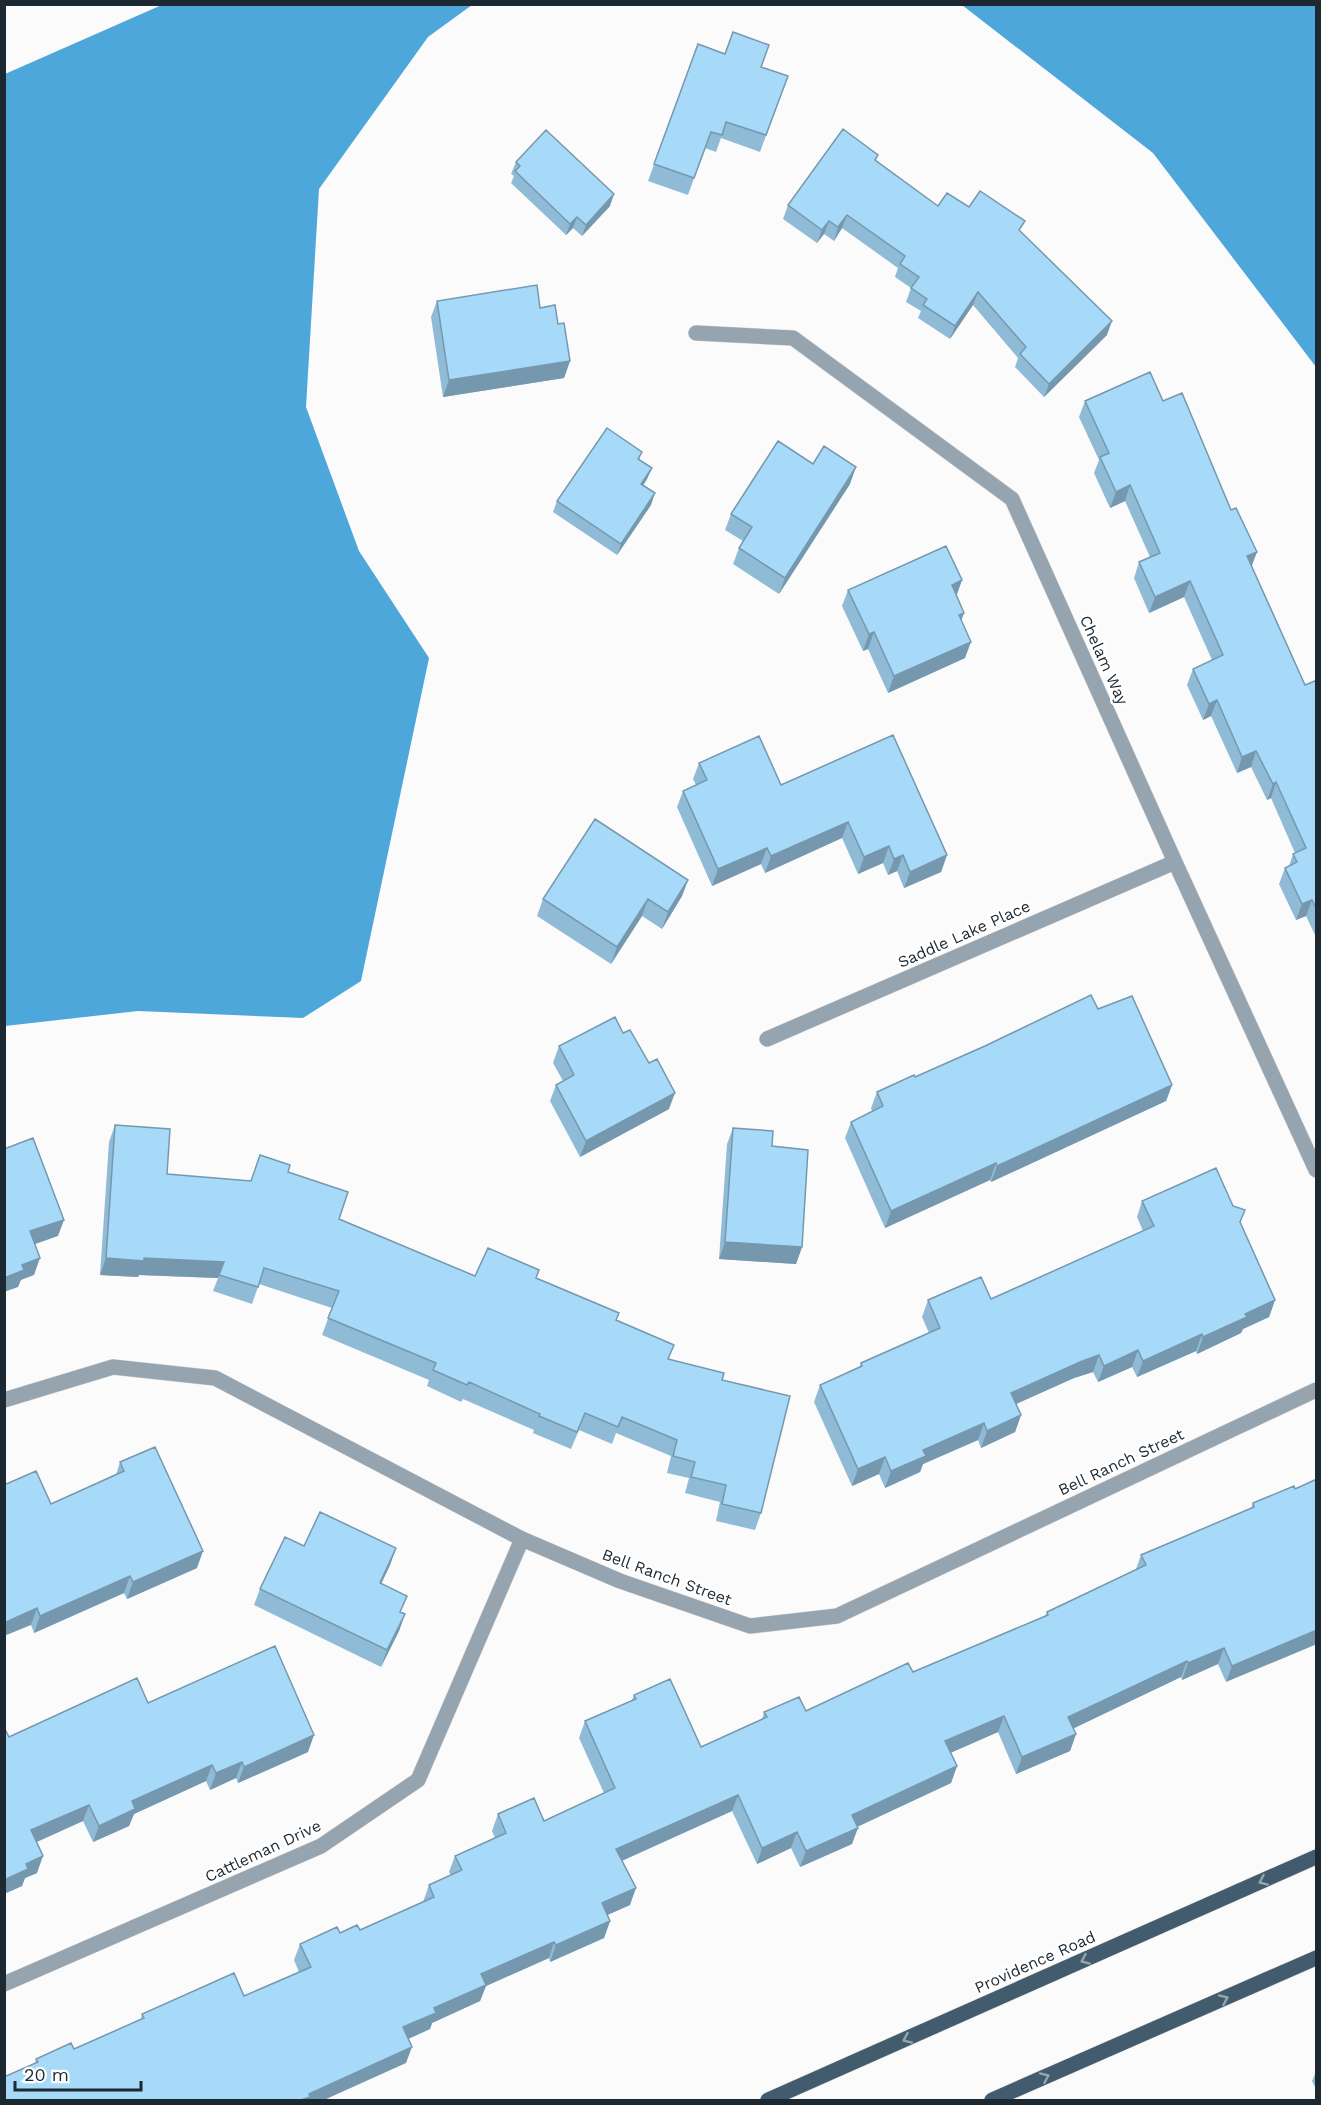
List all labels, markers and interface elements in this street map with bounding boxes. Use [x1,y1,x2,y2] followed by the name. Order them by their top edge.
[1076,612,1132,708] street label: Chelam Way
[895,896,1033,972] street label: Saddle Lake Place
[1055,1424,1187,1499] street label: Bell Ranch Street
[600,1545,735,1609] street label: Bell Ranch Street
[202,1816,324,1886] street label: Cattleman Drive
[1258,1873,1269,1885] one-way arrow
[972,1927,1098,1997] street label: Providence Road
[1080,1952,1091,1964] one-way arrow
[1217,1994,1228,2006] one-way arrow
[902,2032,913,2044] one-way arrow
[15,2054,141,2092] scale bar
[24,2064,69,2085] text: 20 m
[1039,2072,1050,2084] one-way arrow

